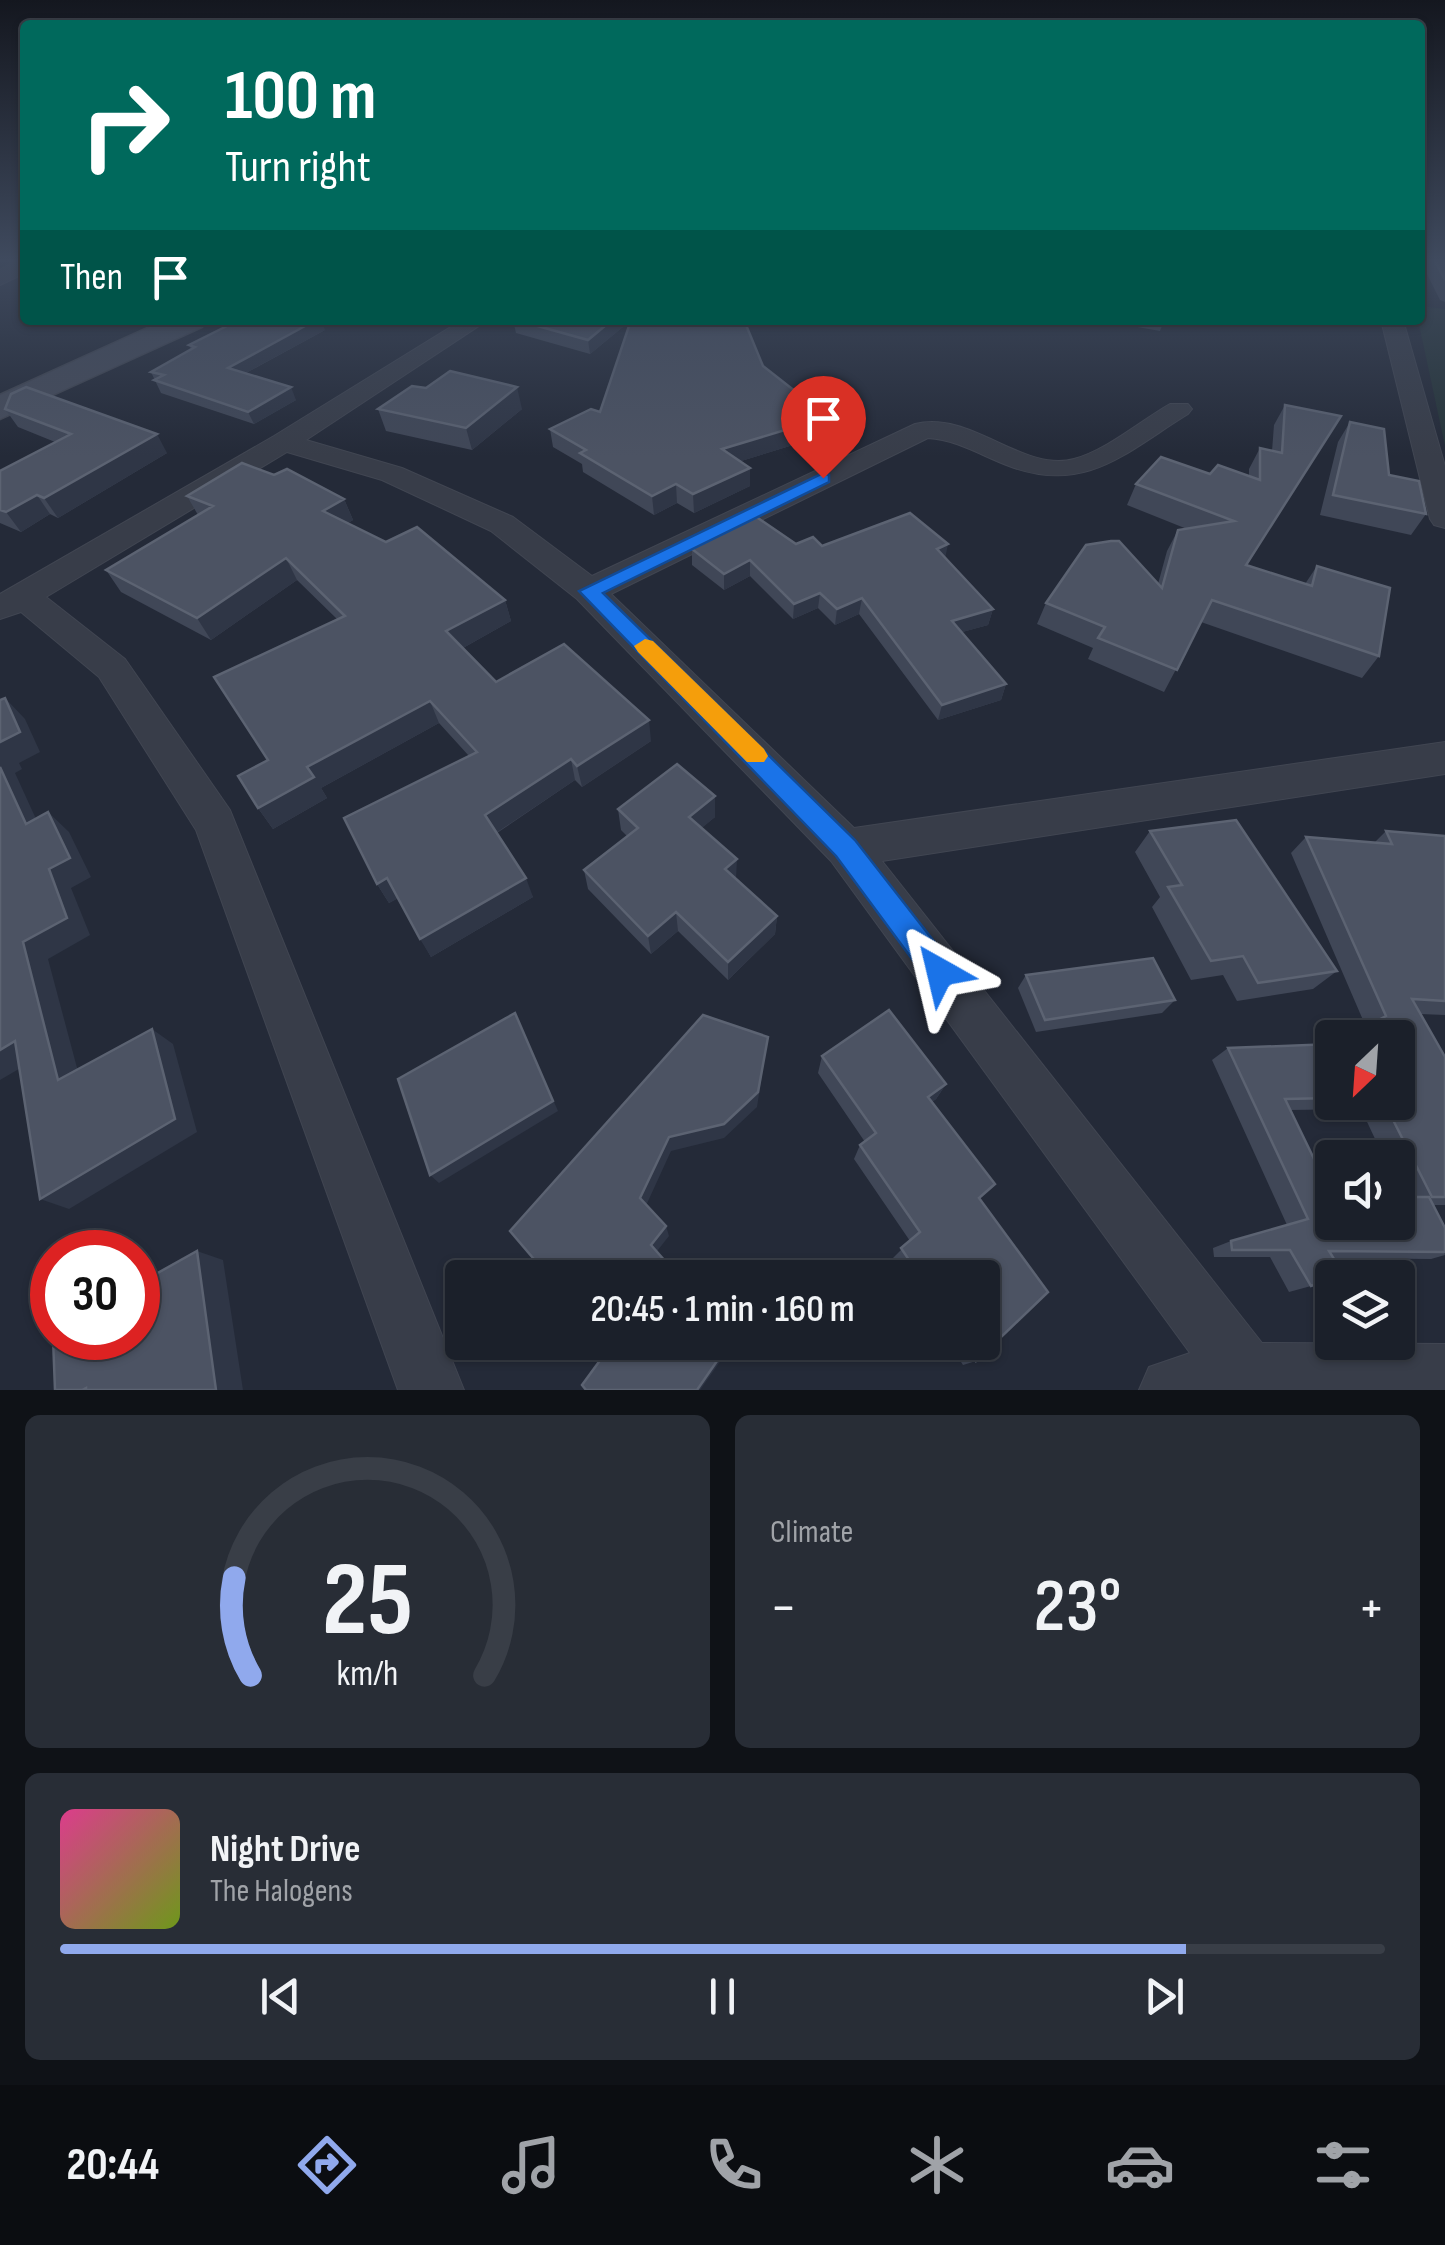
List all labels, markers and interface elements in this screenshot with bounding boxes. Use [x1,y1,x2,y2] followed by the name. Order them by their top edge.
[225,55,376,139] text: 100 m
[60,60,190,190] icon: right
[225,140,371,195] text: Turn right
[143,250,198,305] icon: arrive
[60,255,123,300] text: Then
[781,376,866,479] pin
[796,391,851,446] icon: arrive
[888,920,992,1024] position arrow
[1315,1020,1415,1120] north arrow
[1315,1020,1415,1360] map controls
[1315,1140,1415,1240] button: sound
[30,1230,160,1360] speed limit sign: 30
[1315,1260,1415,1360] button: layers
[590,1287,855,1332] text: 20:45 · 1 min · 160 m
[770,1513,853,1552] text: Climate
[322,1539,413,1664] text: 25
[1034,1562,1121,1653] text: 23°
[770,1575,797,1642] text: −
[1358,1575,1385,1642] text: +
[337,1653,398,1696] text: km/h
[210,1827,361,1872] text: Night Drive
[210,1872,353,1911] text: The Halogens
[253,1969,308,2024] icon: previous
[695,1969,750,2024] icon: pause
[1137,1969,1192,2024] icon: next
[292,2130,362,2200] icon: directions
[496,2130,566,2200] icon: music
[699,2130,769,2200] icon: phone
[902,2130,972,2200] icon: climate
[1105,2130,1175,2200] icon: car
[1308,2130,1378,2200] icon: filters
[67,2138,159,2193] text: 20:44

